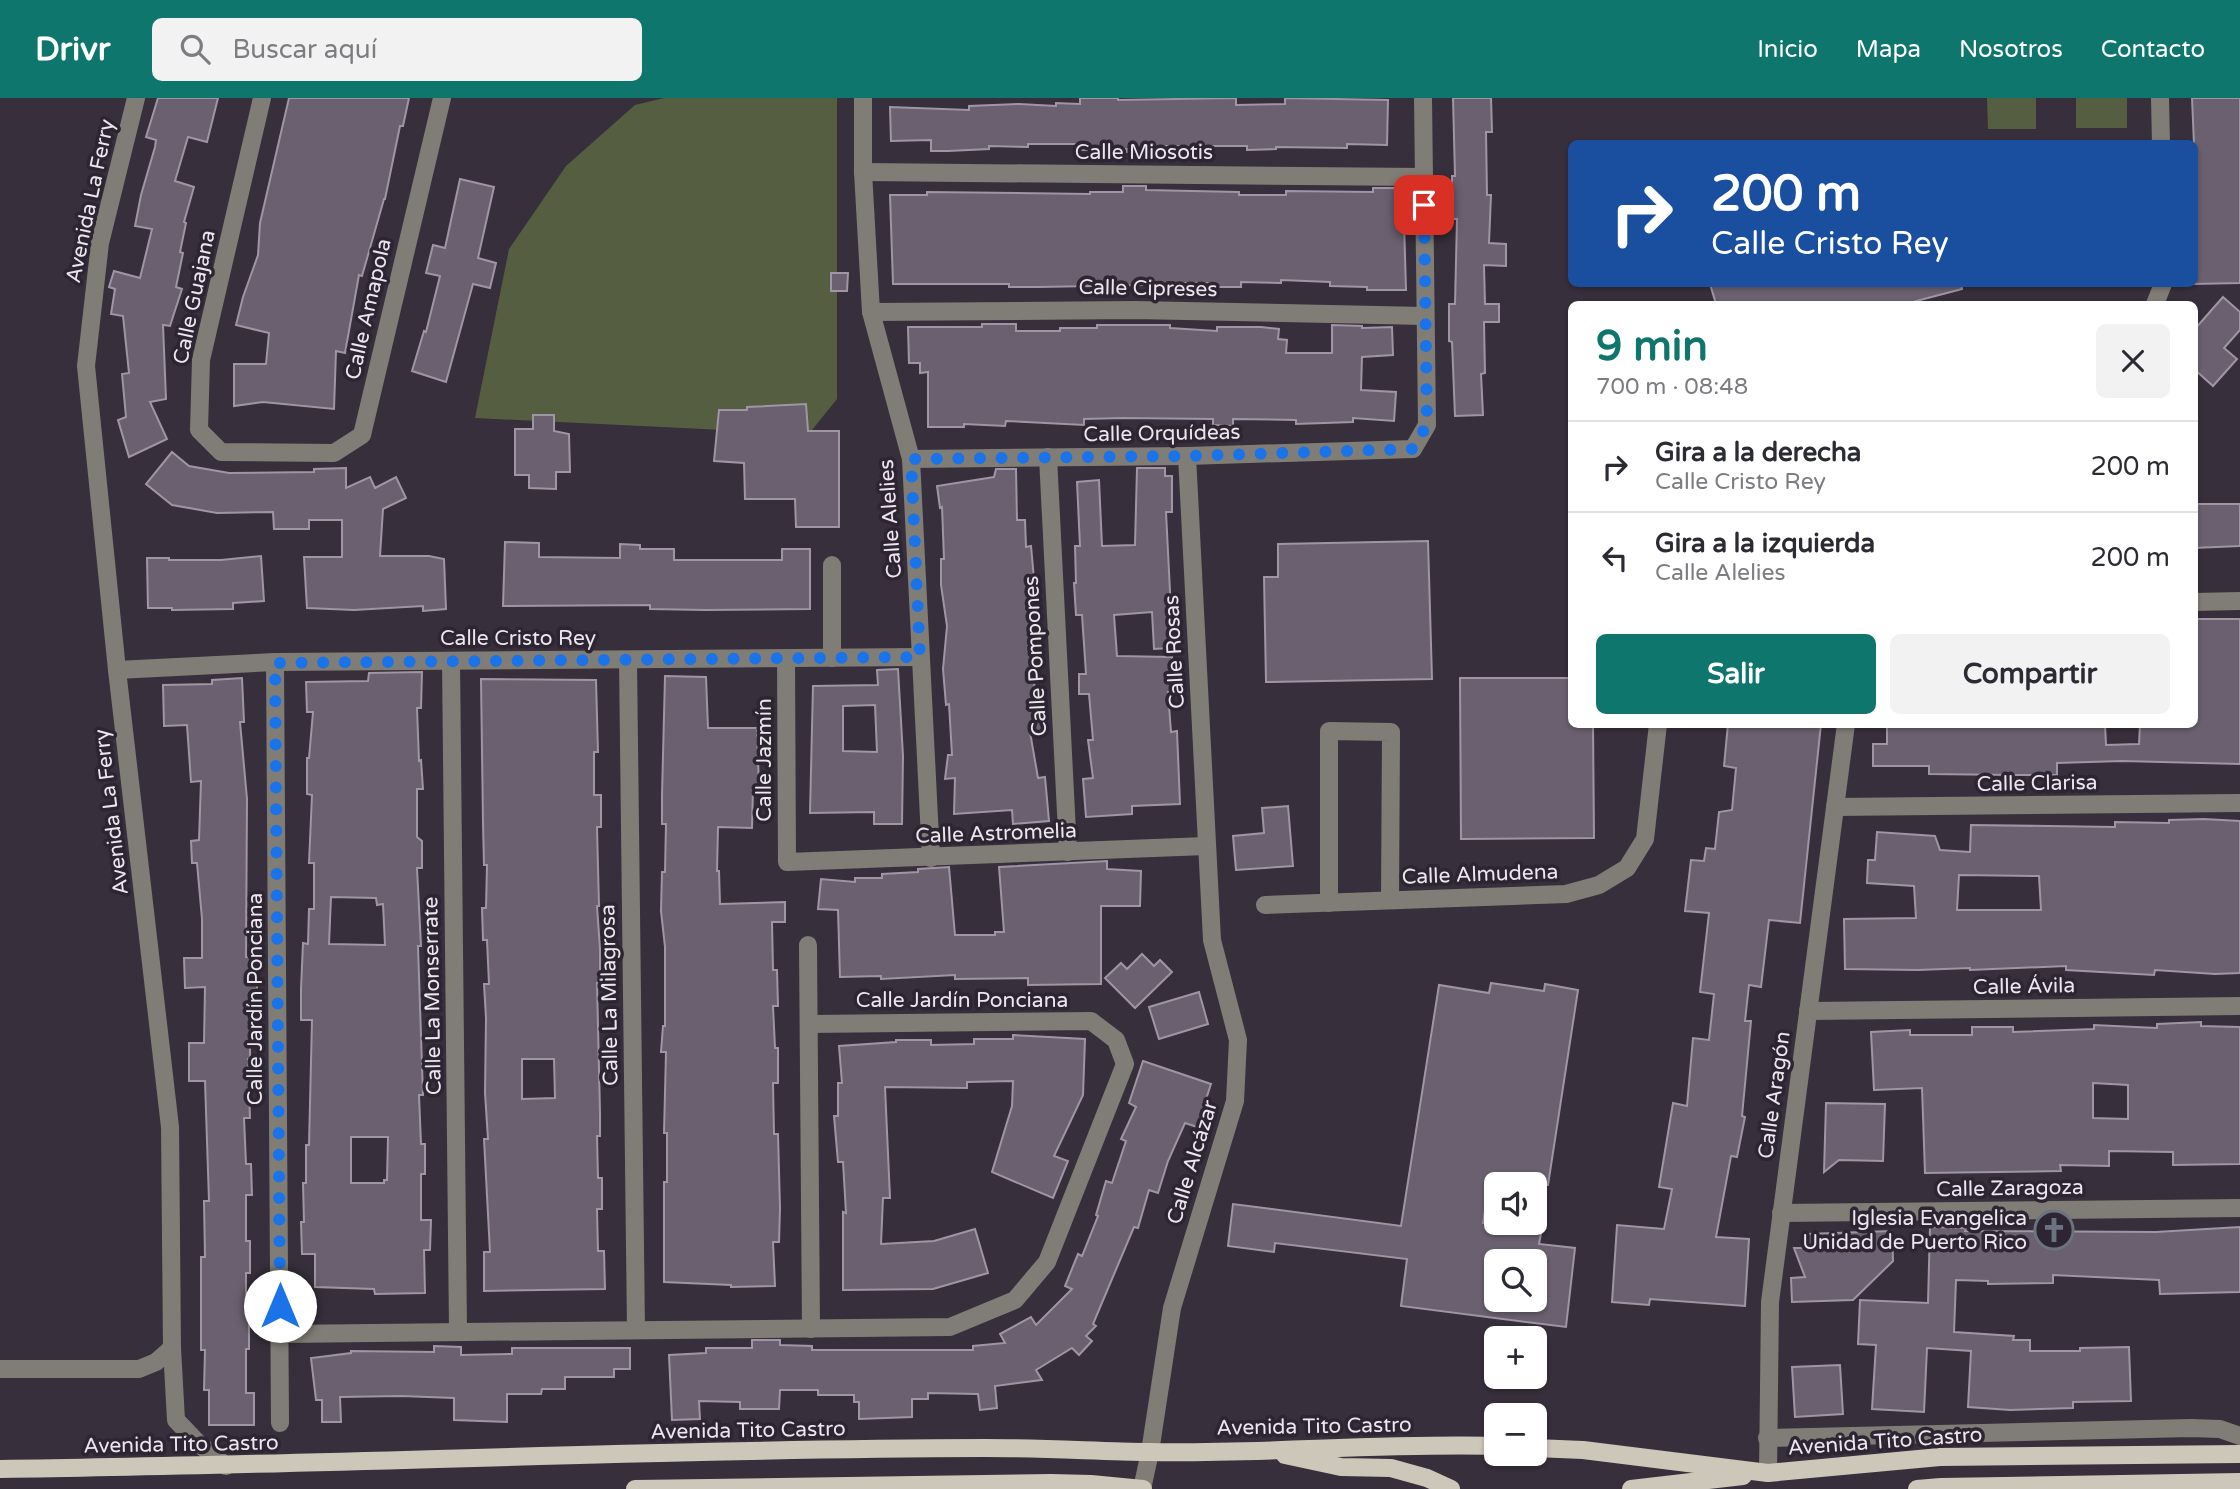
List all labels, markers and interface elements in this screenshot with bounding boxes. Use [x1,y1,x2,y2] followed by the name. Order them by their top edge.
[152,18,642,81] search box
[35,30,110,69] text: Drivr
[176,30,214,68] icon: search
[232,34,377,65] text: Buscar aquí
[1757,35,1818,64] text: Inicio
[1856,35,1921,64] text: Mapa
[1959,35,2063,64] text: Nosotros
[2101,35,2205,64] text: Contacto
[61,117,120,285] street label: Avenida La Ferry
[1075,140,1213,165] street label: Calle Miosotis
[1711,165,1861,224] text: 200 m
[1596,168,1687,259] icon: right
[1394,175,1454,235] pin
[1405,186,1443,224] icon: arrive
[1711,225,1949,263] text: Calle Cristo Rey
[168,228,221,366] street label: Calle Guajana
[340,236,397,382] street label: Calle Amapola
[1078,275,1218,302] street label: Calle Cipreses
[1596,321,1708,372] text: 9 min
[2096,324,2170,398] button: close
[1596,373,1748,401] text: 700 m · 08:48
[1083,420,1241,447] street label: Calle Orquídeas
[1655,437,1861,468] text: Gira a la derecha
[1596,448,1634,486] icon: right
[2090,451,2170,482] text: 200 m
[874,459,907,579] street label: Calle Alelies
[1655,468,1826,496] text: Calle Cristo Rey
[1655,528,1875,559] text: Gira a la izquierda
[1596,539,1634,577] icon: left
[2090,542,2170,573] text: 200 m
[1655,559,1786,587] text: Calle Alelies
[1019,575,1052,737] street label: Calle Pompones
[1159,594,1190,709] street label: Calle Rosas
[440,626,596,651] street label: Calle Cristo Rey
[1596,634,1876,714] button: Salir
[1890,634,2170,714] button: Compartir
[752,698,777,822] street label: Calle Jazmín
[89,728,134,896] street label: Avenida La Ferry
[1976,770,2098,797] street label: Calle Clarisa
[915,818,1077,849] street label: Calle Astromelia
[1401,859,1559,890] street label: Calle Almudena
[243,893,268,1105] street label: Calle Jardín Ponciana
[418,896,447,1095] street label: Calle La Monserrate
[595,904,624,1086] street label: Calle La Milagrosa
[1973,973,2075,1000] street label: Calle Ávila
[856,988,1068,1013] street label: Calle Jardín Ponciana
[1753,1030,1796,1160] street label: Calle Aragón
[1162,1097,1223,1227] street label: Calle Alcázar
[1484,1172,1547,1466] map controls
[1484,1172,1547,1235] button: sound
[1936,1175,2084,1202] street label: Calle Zaragoza
[1802,1206,2027,1255] place label: Iglesia Evangelica Unidad de Puerto Rico
[2033,1209,2075,1251] church icon: Iglesia Evangelica Unidad de Puerto Rico
[1484,1249,1547,1312] button: search
[243,1269,317,1343] position arrow
[1484,1326,1547,1389] button: +
[1484,1403,1547,1466] button: −
[1216,1412,1412,1441] street label: Avenida Tito Castro
[650,1416,846,1445] street label: Avenida Tito Castro
[1787,1422,1983,1461] street label: Avenida Tito Castro
[83,1430,279,1459] street label: Avenida Tito Castro

